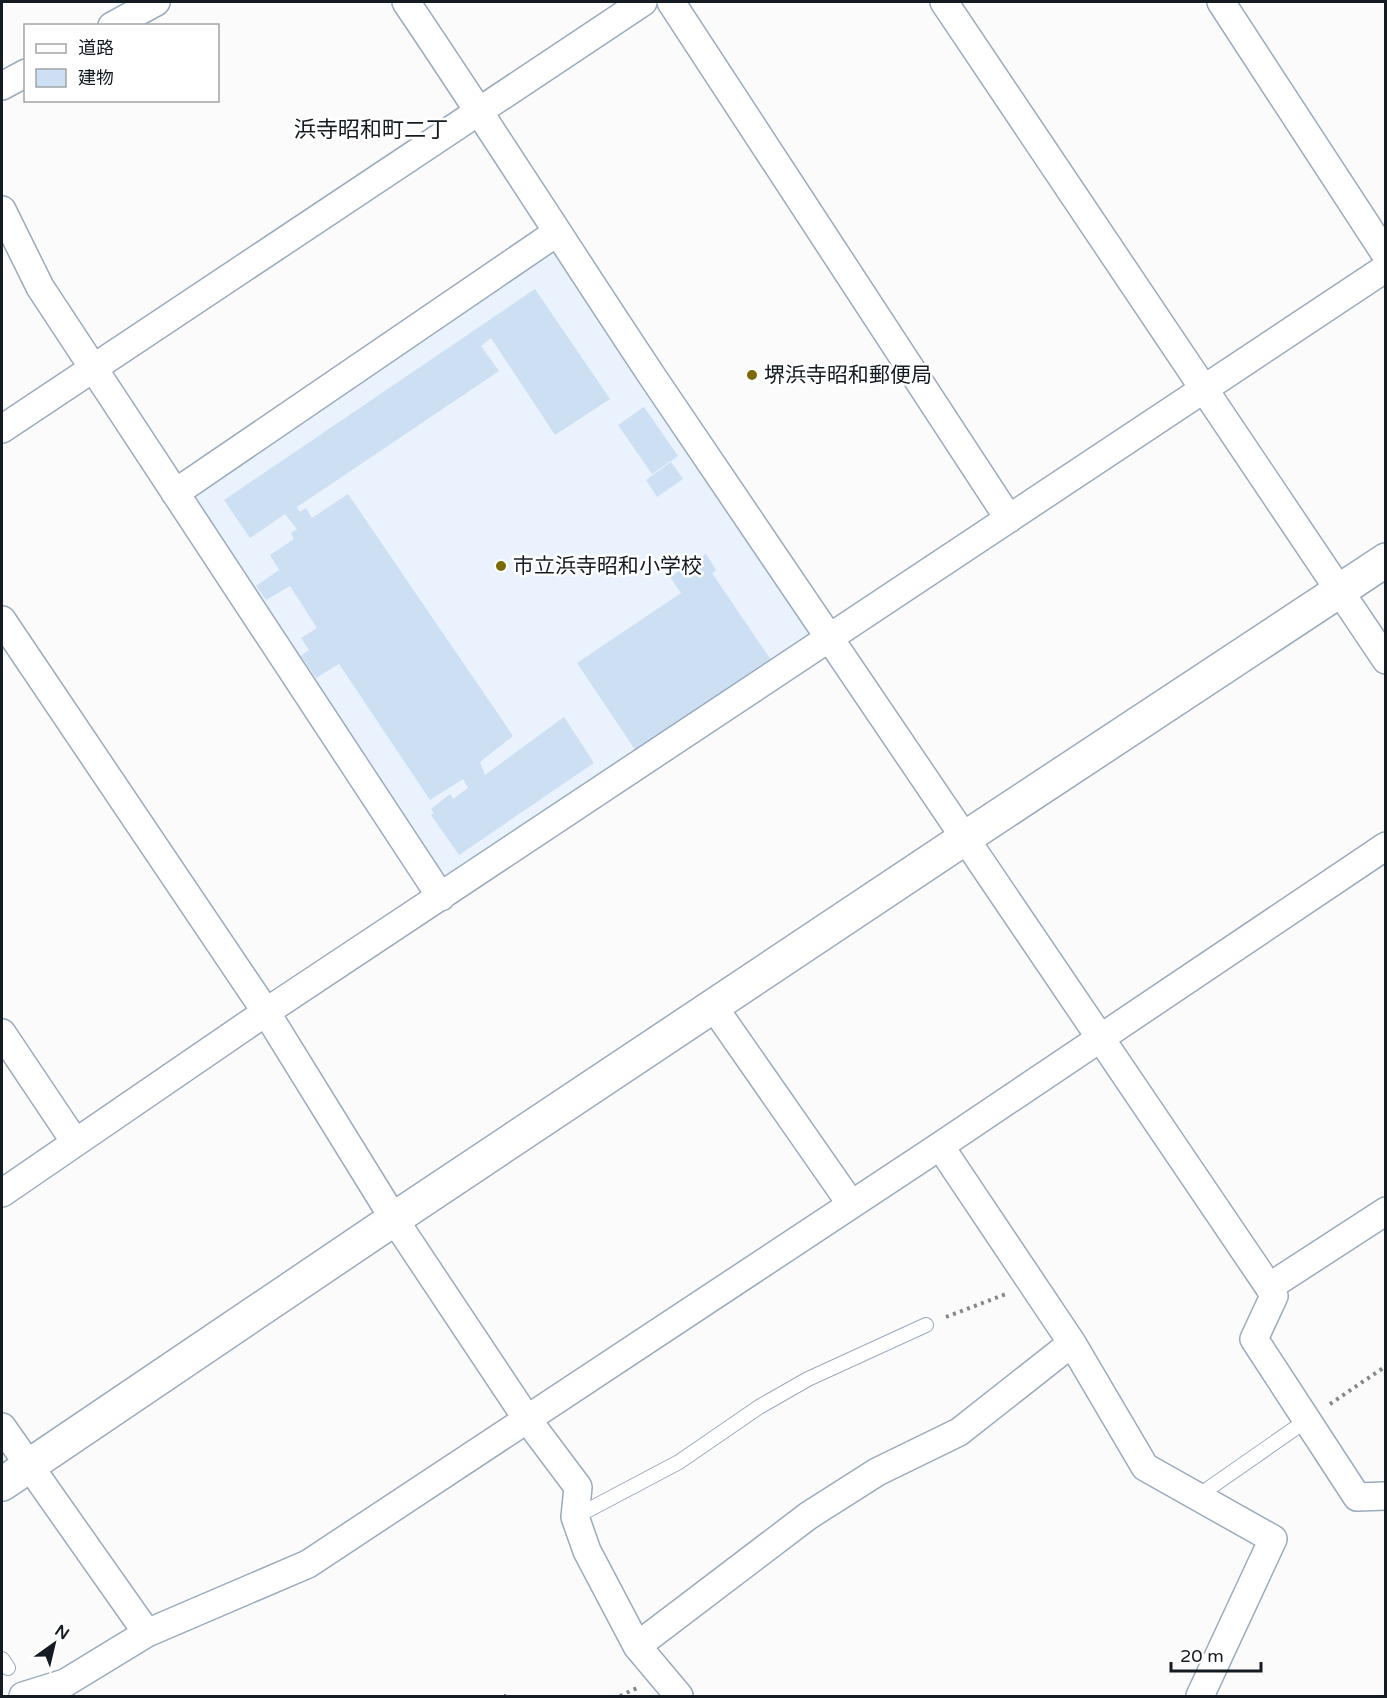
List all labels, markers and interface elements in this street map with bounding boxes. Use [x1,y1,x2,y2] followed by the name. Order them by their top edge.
[24,24,219,102] legend
[78,37,114,59] text: 道路
[78,67,114,89] text: 建物
[294,117,448,143] district label: 浜寺昭和町二丁
[764,363,932,388] place label: 堺浜寺昭和郵便局
[745,368,759,382] marker: 堺浜寺昭和郵便局
[513,554,702,579] place label: 市立浜寺昭和小学校
[494,559,508,573] marker: 市立浜寺昭和小学校
[24,1614,84,1674] north arrow
[51,1621,73,1644] text: N
[1171,1635,1261,1673] scale bar
[1180,1645,1224,1667] text: 20 m

